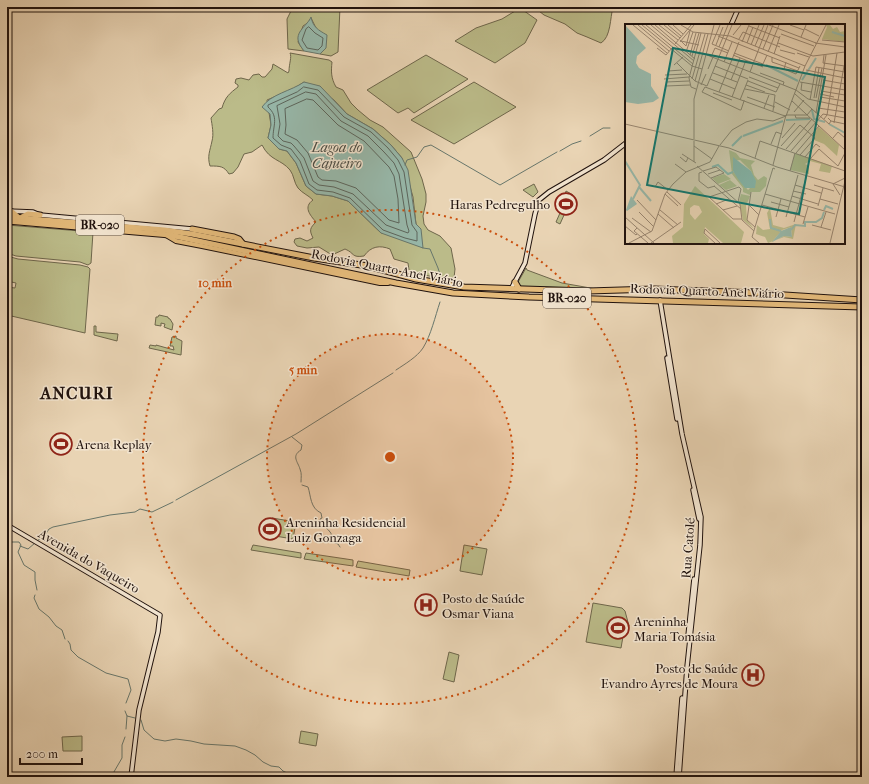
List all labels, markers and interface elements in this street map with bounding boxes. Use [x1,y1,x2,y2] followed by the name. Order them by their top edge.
[625,24,845,244] inset map
[311,139,363,172] water label: Lagoa do Cajueiro
[553,191,579,217] sports icon: Haras Pedregulho
[450,197,550,212] place label: Haras Pedregulho
[76,215,124,235] road number: BR-020
[310,246,465,290] street label: Rodovia Quarto Anel Viário
[198,276,233,290] text: 10 min
[630,281,785,301] street label: Rodovia Quarto Anel Viário
[543,288,591,308] road number: BR-020
[289,363,318,377] text: 5 min
[39,383,114,403] district label: ANCURI
[48,431,74,457] sports icon: Arena Replay
[75,437,153,452] place label: Arena Replay
[383,450,397,464] centre of rings
[285,515,406,545] place label: Areninha Residencial Luiz Gonzaga
[257,516,283,542] sports icon: Areninha Residencial Luiz Gonzaga
[678,516,698,579] street label: Rua Catolé
[35,525,143,596] street label: Avenida do Vaqueiro
[442,591,525,621] place label: Posto de Saúde Osmar Viana
[413,592,439,618] hospital icon: Posto de Saúde Osmar Viana
[633,614,717,644] place label: Areninha Maria Tomásia
[605,615,631,641] sports icon: Areninha Maria Tomásia
[601,661,739,691] place label: Posto de Saúde Evandro Ayres de Moura
[740,662,766,688] hospital icon: Posto de Saúde Evandro Ayres de Moura
[20,740,82,766] scale bar
[26,747,58,761] text: 200 m

